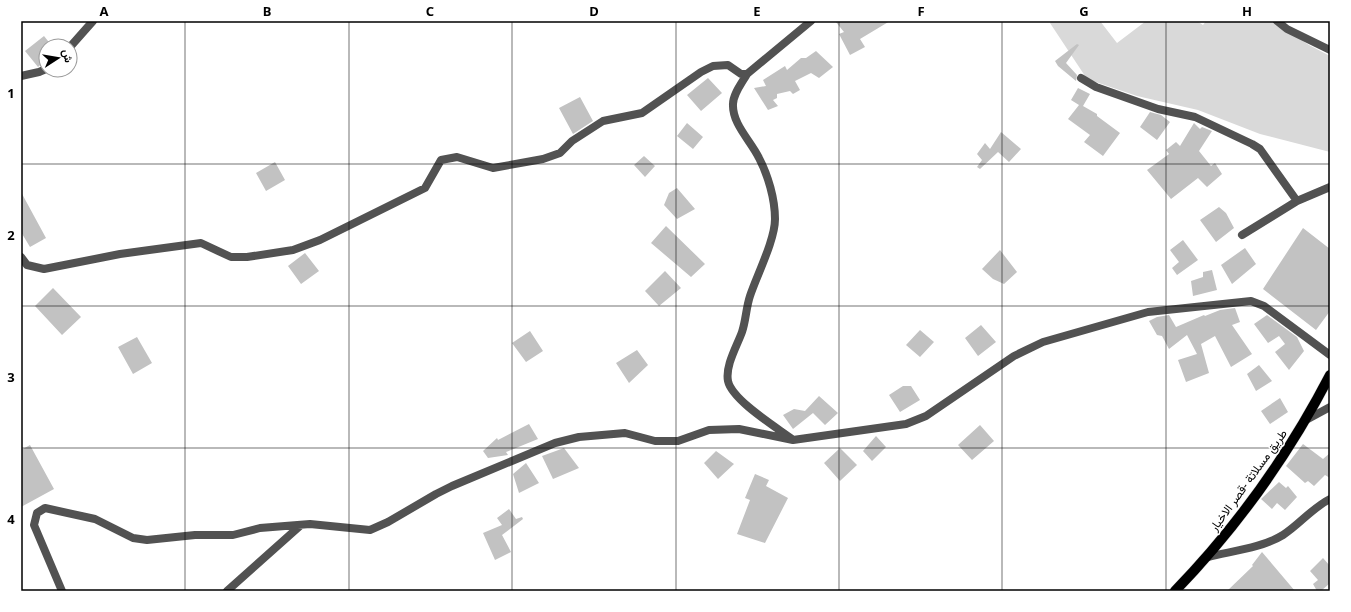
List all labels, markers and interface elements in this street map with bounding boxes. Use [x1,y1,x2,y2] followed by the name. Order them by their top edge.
[100,2,109,20] text: A
[263,2,271,20] text: B
[426,2,434,20] text: C
[589,2,599,20] text: D
[753,2,761,20] text: E
[917,2,925,20] text: F
[1079,2,1089,20] text: G
[1242,2,1252,20] text: H
[38,38,78,78] north arrow
[60,48,77,64] text: ش
[7,84,15,102] text: 1
[7,226,15,244] text: 2
[7,368,15,386] text: 3
[1205,425,1291,535] street label: طريق مسلاتة -قصر الاخيار
[7,510,15,528] text: 4

